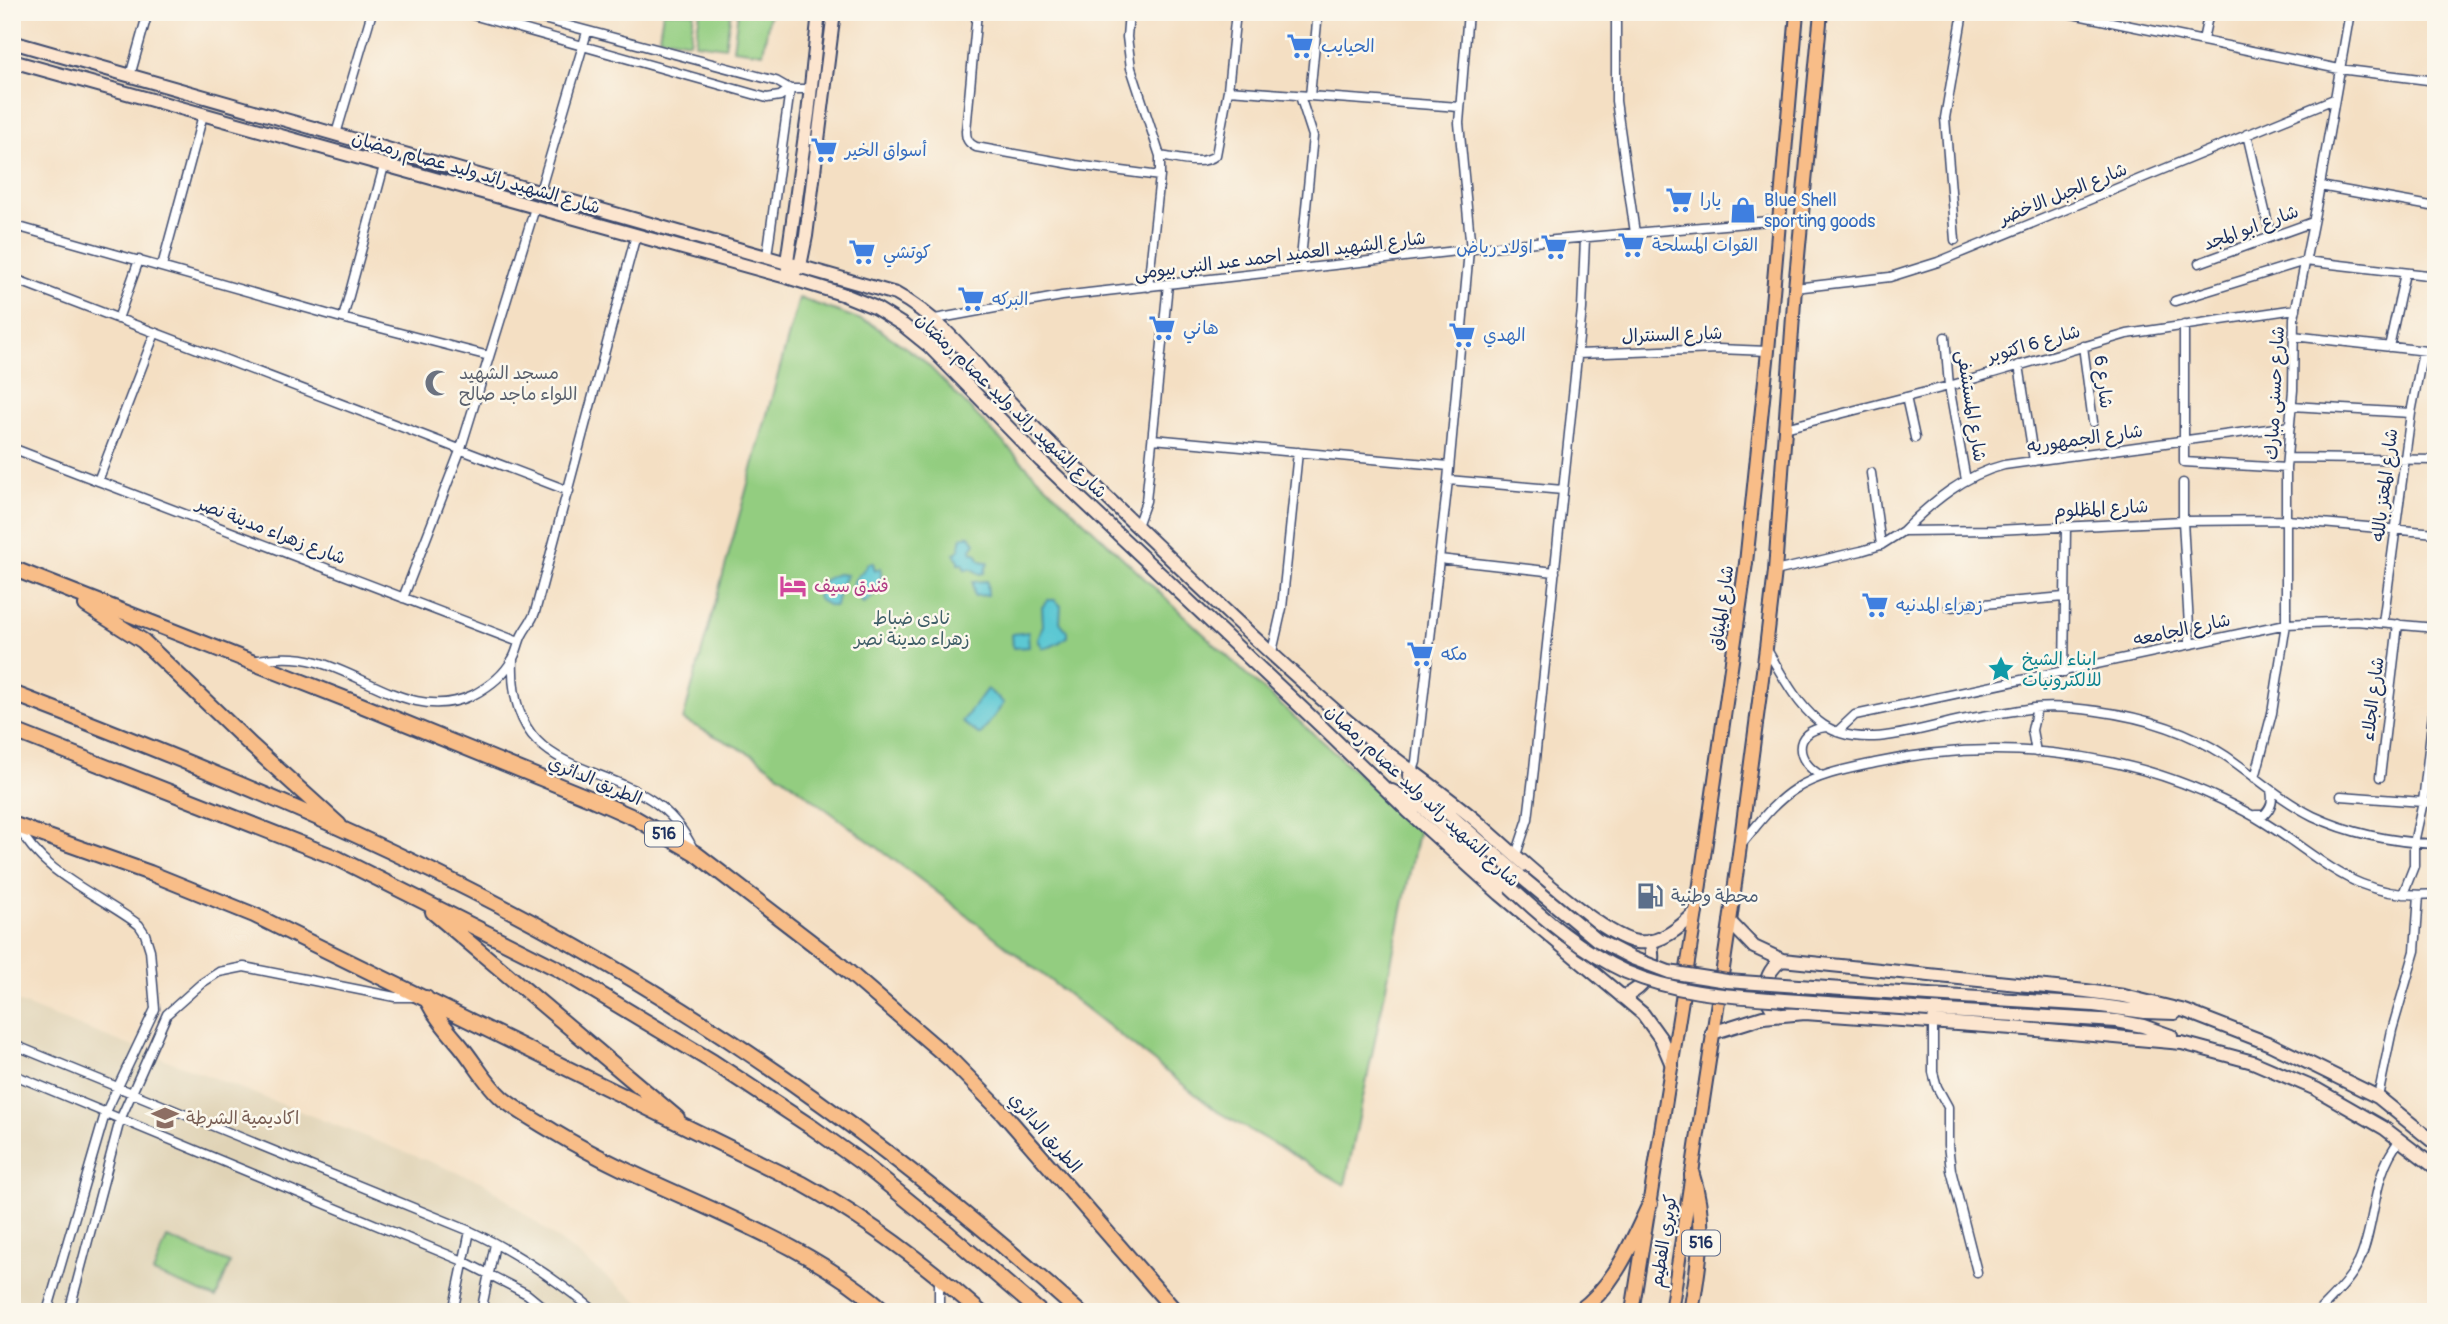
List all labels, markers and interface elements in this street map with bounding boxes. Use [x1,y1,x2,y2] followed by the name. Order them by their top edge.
[1285,31,1315,61] supermarket icon: الحيايب
[1321,35,1375,58] place label: الحيايب
[349,126,603,221] street label: شارع الشهيد رائد وليد عصام رمضان
[809,135,839,165] supermarket icon: أسواق الخير
[843,139,927,162] place label: أسواق الخير
[1993,158,2131,231] street label: شارع الجبل الاخضر
[1664,185,1694,215] supermarket icon: يارا
[1700,189,1721,212] place label: يارا
[1764,189,1875,233] place label: Blue Shell sporting goods
[1728,195,1758,225] shop icon: Blue Shell sporting goods
[2200,200,2302,256] street label: شارع ابو المجد
[1133,227,1427,285] street label: شارع الشهيد العميد احمد عبد النبى بيومى
[1616,230,1646,260] supermarket icon: القوات المسلحة
[1539,232,1569,262] supermarket icon: اولاد رياض
[1652,234,1758,257] place label: القوات المسلحة
[1456,236,1533,259] place label: اولاد رياض
[847,237,877,267] supermarket icon: كوتشي
[883,241,931,268] place label: كوتشي
[956,284,986,314] supermarket icon: البركه
[992,288,1028,311] place label: البركه
[909,308,1112,505] street label: شارع الشهيد رائد وليد عصام رمضان
[1147,313,1177,343] supermarket icon: هاني
[1183,317,1219,344] place label: هاني
[1447,320,1477,350] supermarket icon: الهدي
[1983,320,2083,369] street label: شارع 6 اكتوبر
[1621,322,1723,348] street label: شارع السنترال
[1483,324,1526,348] place label: الهدي
[2260,325,2290,461] street label: شارع حسنى مبارك
[1951,349,1991,463] street label: شارع المستشفى
[2088,354,2118,410] street label: شارع 6
[459,362,577,406] place label: مسجد الشهيد اللواء ماجد صالح
[423,368,453,398] mosque icon: مسجد الشهيد اللواء ماجد صالح
[2026,419,2144,459] street label: شارع الجمهوريه
[2367,427,2403,543] street label: شارع المعتز بالله
[191,491,349,570] street label: شارع زهراء مدينة نصر
[2053,495,2149,525] street label: شارع المظلوم
[1705,564,1739,652] street label: شارع الميثاق
[778,571,808,601] hotel icon: فندق سيف
[814,575,889,598] place label: فندق سيف
[1860,590,1890,620] supermarket icon: زهراء المدنيه
[1896,594,1983,617] place label: زهراء المدنيه
[852,607,970,651] park label: نادى ضباط زهراء مدينة نصر
[2131,608,2233,652] street label: شارع الجامعه
[1405,639,1435,669] supermarket icon: مكه
[1441,643,1468,666] place label: مكه
[2022,648,2102,692] place label: ابناء الشيخ للالكترونيات
[1986,654,2016,684] place icon: ابناء الشيخ للالكترونيات
[2356,655,2390,743] street label: شارع الجلاء
[1319,700,1524,894] street label: شارع الشهيد رائد وليد عصام رمضان
[544,751,645,812] street label: الطريق الدائري
[645,821,683,846] road number: 516
[1635,881,1665,911] fuel station icon: محطة وطنية
[1671,885,1759,908] place label: محطة وطنية
[1003,1088,1086,1179] street label: الطريق الدائري
[150,1103,180,1133] school or university icon: اكاديمية الشرطة
[186,1107,300,1130] place label: اكاديمية الشرطة
[1645,1193,1685,1289] street label: كوبري الفطيم
[1682,1231,1720,1256] road number: 516

